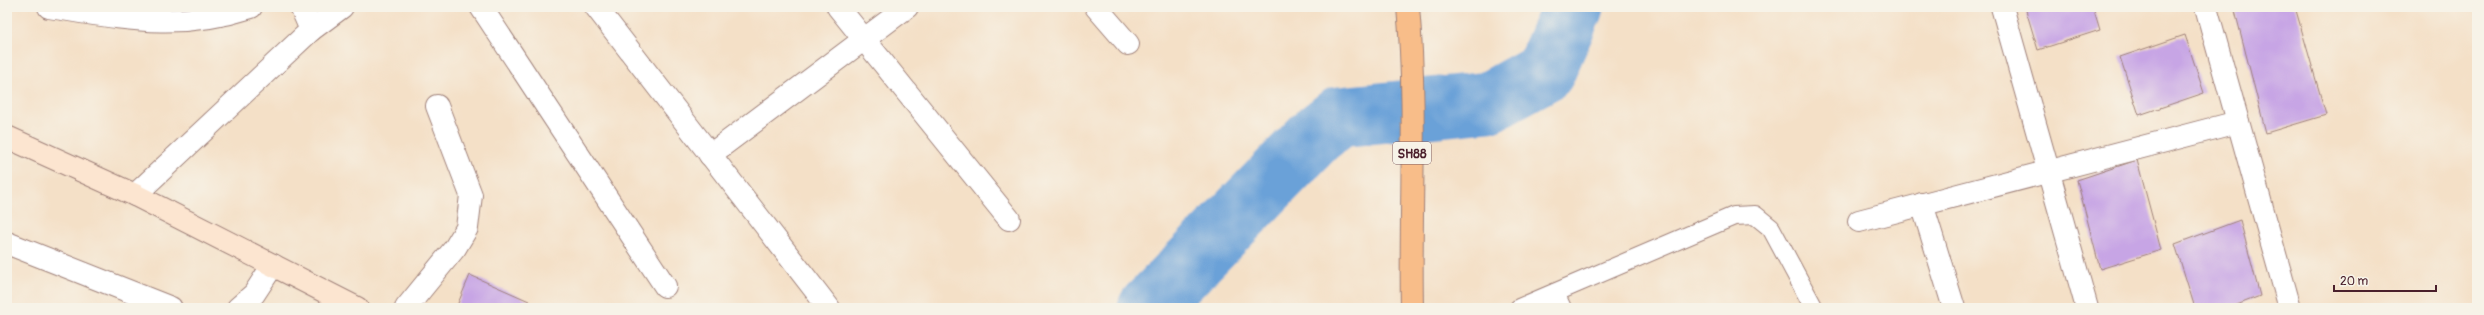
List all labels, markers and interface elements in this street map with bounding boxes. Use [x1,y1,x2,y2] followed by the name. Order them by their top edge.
[1393,142,1431,164] road number: SH88
[2334,267,2436,293] scale bar
[2340,274,2369,289] text: 20 m

